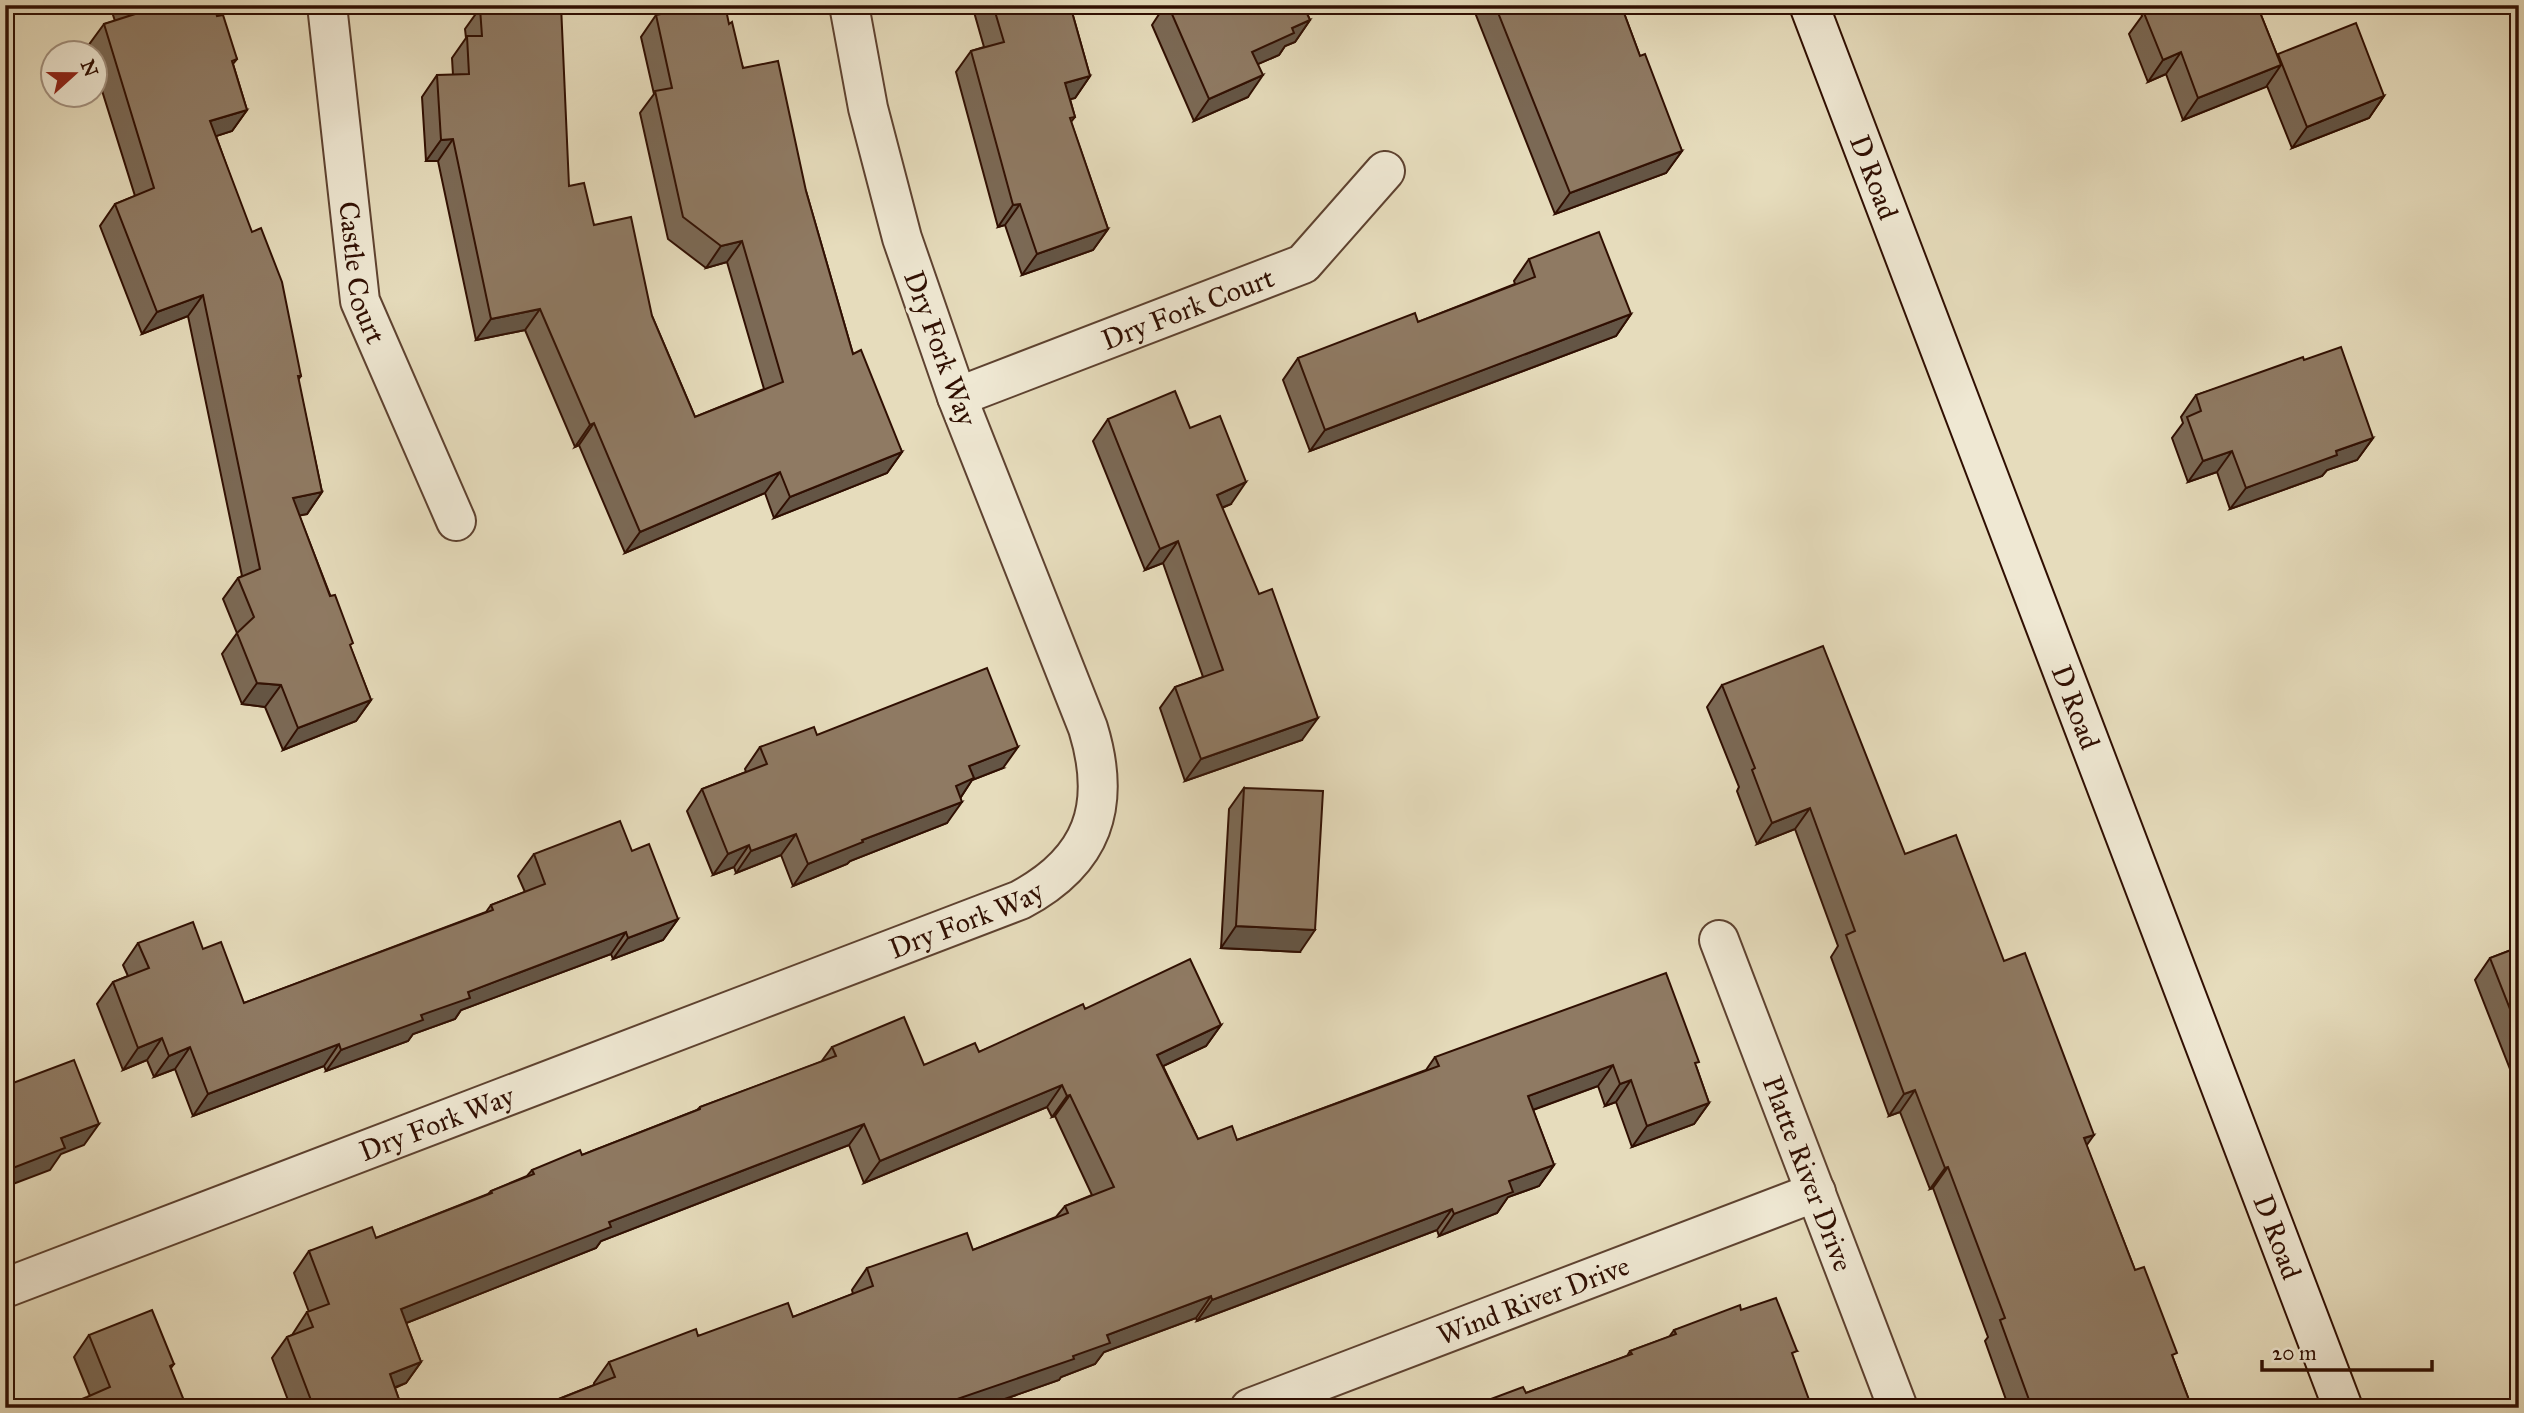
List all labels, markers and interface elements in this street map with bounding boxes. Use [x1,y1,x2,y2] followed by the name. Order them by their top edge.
[38,38,108,108] north arrow
[76,56,103,80] text: N
[1842,130,1906,224] street label: D Road
[331,199,393,349] street label: Castle Court
[1097,260,1279,358] street label: Dry Fork Court
[896,266,985,431] street label: Dry Fork Way
[2044,660,2108,754] street label: D Road
[884,873,1051,966] street label: Dry Fork Way
[1755,1071,1861,1276] street label: Platte River Drive
[354,1078,520,1169] street label: Dry Fork Way
[2245,1190,2309,1284] street label: D Road
[1432,1248,1634,1353] street label: Wind River Drive
[2262,1329,2431,1373] scale bar
[2272,1340,2317,1366] text: 20 m

